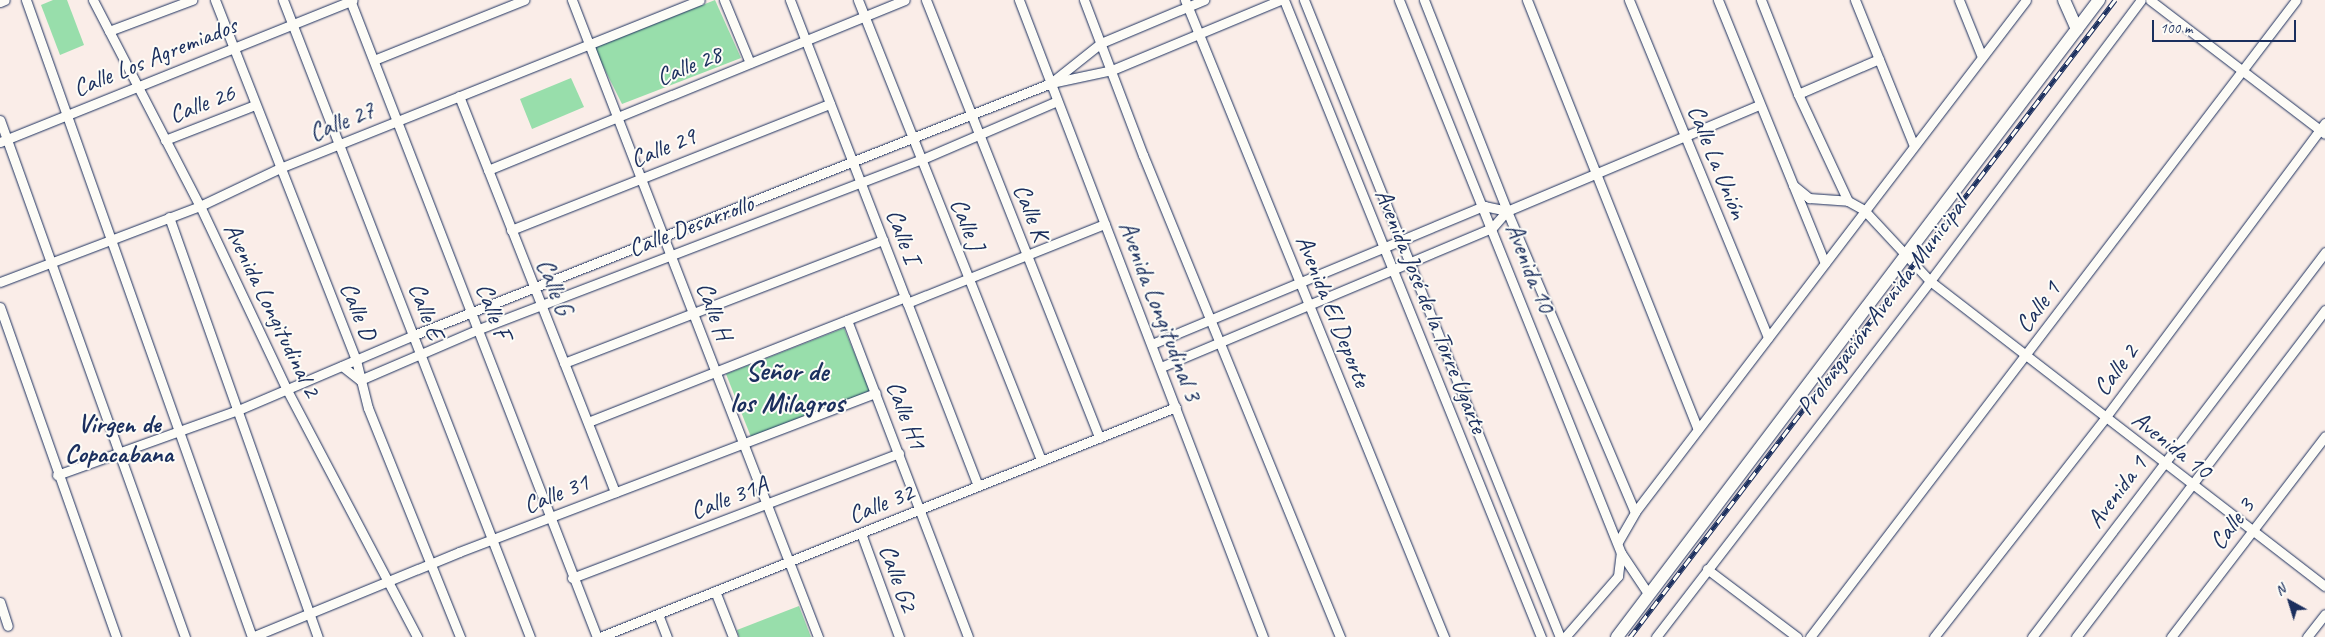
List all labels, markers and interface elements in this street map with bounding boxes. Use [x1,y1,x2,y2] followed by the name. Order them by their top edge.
[69,10,241,104] street label: Calle Los Agremiados
[2155,10,2299,42] scale bar
[2160,19,2192,38] text: 100 m
[652,39,726,93] street label: Calle 28
[165,78,239,130] street label: Calle 26
[305,95,379,149] street label: Calle 27
[1680,100,1754,224] street label: Calle La Unión
[626,121,700,175] street label: Calle 29
[1006,180,1056,244] street label: Calle K
[1368,184,1494,438] street label: Avenida José de la Torre Ugarte
[625,189,757,263] street label: Calle Desarrollo
[1790,191,1974,421] street label: Prolongación Avenida Municipal
[943,194,991,254] street label: Calle J
[879,205,927,267] street label: Calle I
[1112,217,1208,405] street label: Avenida Longitudinal 3
[217,218,327,402] street label: Avenida Longitudinal 2
[1499,219,1561,317] street label: Avenida 10
[1289,231,1377,391] street label: Avenida El Deporte
[529,255,579,319] street label: Calle G
[2009,275,2067,339] street label: Calle 1
[333,278,383,344] street label: Calle D
[402,278,450,344] street label: Calle E
[689,278,739,344] street label: Calle H
[469,279,517,343] street label: Calle F
[2087,338,2145,402] street label: Calle 2
[730,354,844,420] district label: Señor de los Milagros
[879,377,933,453] street label: Calle H1
[2126,404,2218,486] street label: Avenida 10
[65,408,173,469] district label: Virgen de Copacabana
[2080,450,2154,534] street label: Avenida 1
[519,467,593,521] street label: Calle 31
[686,470,772,526] street label: Calle 31A
[844,477,918,531] street label: Calle 32
[2203,492,2261,556] street label: Calle 3
[872,541,924,615] street label: Calle G2
[2265,577,2315,627] north arrow
[2272,581,2289,599] text: N

